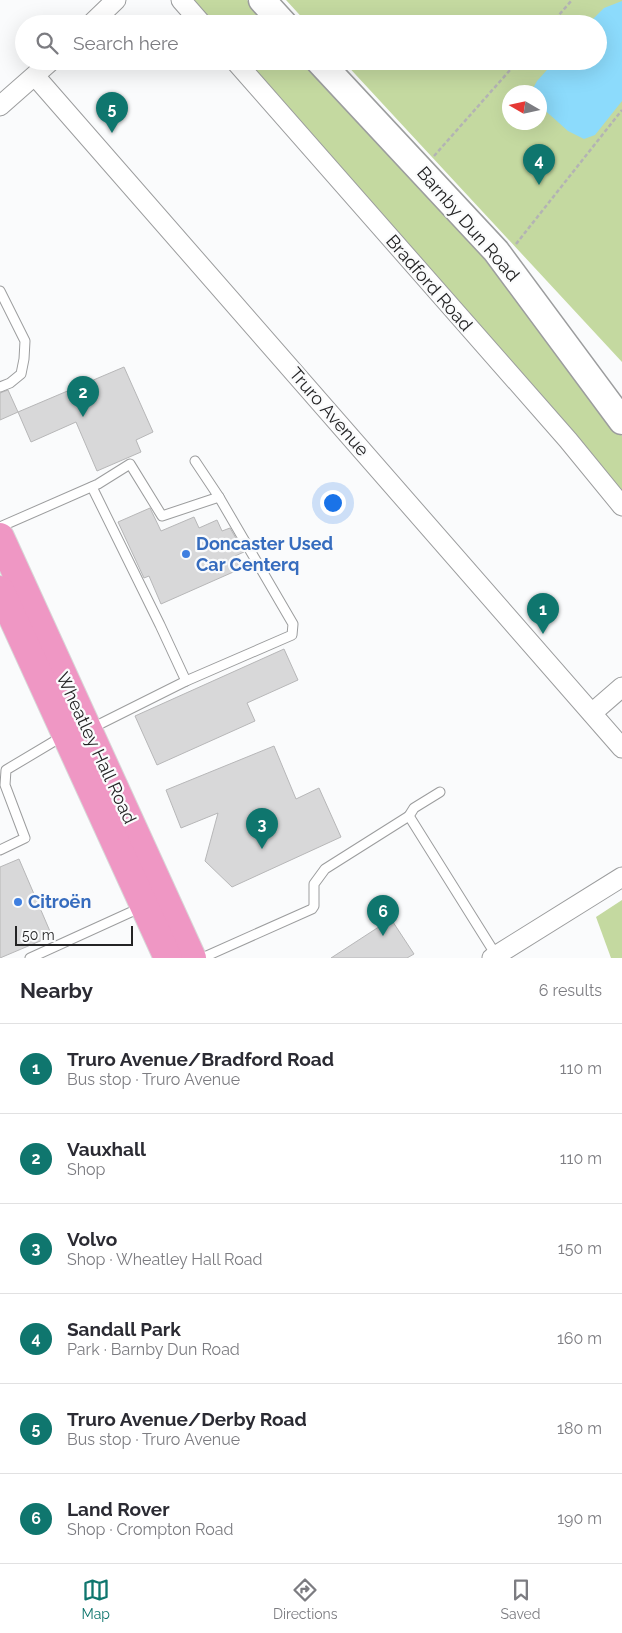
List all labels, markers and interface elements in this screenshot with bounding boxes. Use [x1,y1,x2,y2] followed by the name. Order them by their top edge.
[15,15,607,70] search box
[33,29,61,57] icon: search
[73,32,179,54] text: Search here
[502,85,547,130] north arrow
[96,92,128,133] pin: 5
[523,144,555,185] pin: 4
[413,162,524,285] street label: Barnby Dun Road
[382,230,477,335] street label: Bradford Road
[285,363,374,461] street label: Truro Avenue
[67,376,99,417] pin: 2
[320,490,346,516] your location
[196,533,333,575] place label: Doncaster Used Car Centerq
[180,548,192,560] marker: Doncaster Used Car Centerq
[527,593,559,634] pin: 1
[52,669,141,827] street label: Wheatley Hall Road
[246,808,278,849] pin: 3
[28,891,91,912] place label: Citroën
[367,895,399,936] pin: 6
[12,896,24,908] marker: Citroën
[15,923,132,946] scale bar
[22,927,55,943] text: 50 m
[20,978,93,1003] text: Nearby
[539,981,602,1000] text: 6 results
[67,1048,334,1070] text: Truro Avenue/Bradford Road
[32,1059,40,1078] text: 1
[560,1059,602,1078] text: 110 m
[67,1070,240,1089] text: Bus stop · Truro Avenue
[67,1138,146,1160] text: Vauxhall
[31,1149,41,1168] text: 2
[560,1149,602,1168] text: 110 m
[67,1160,105,1179] text: Shop
[67,1228,117,1250] text: Volvo
[32,1239,40,1258] text: 3
[558,1239,602,1258] text: 150 m
[67,1250,263,1269] text: Shop · Wheatley Hall Road
[67,1318,181,1340] text: Sandall Park
[31,1329,41,1348] text: 4
[557,1329,602,1348] text: 160 m
[67,1340,240,1359] text: Park · Barnby Dun Road
[67,1408,307,1430] text: Truro Avenue/Derby Road
[32,1419,40,1438] text: 5
[557,1419,602,1438] text: 180 m
[67,1430,240,1449] text: Bus stop · Truro Avenue
[67,1498,170,1520] text: Land Rover
[31,1509,41,1528] text: 6
[557,1509,602,1528] text: 190 m
[67,1520,233,1539] text: Shop · Crompton Road
[81,1576,110,1622] tab: Map
[273,1576,338,1622] tab: Directions
[500,1576,541,1622] tab: Saved

